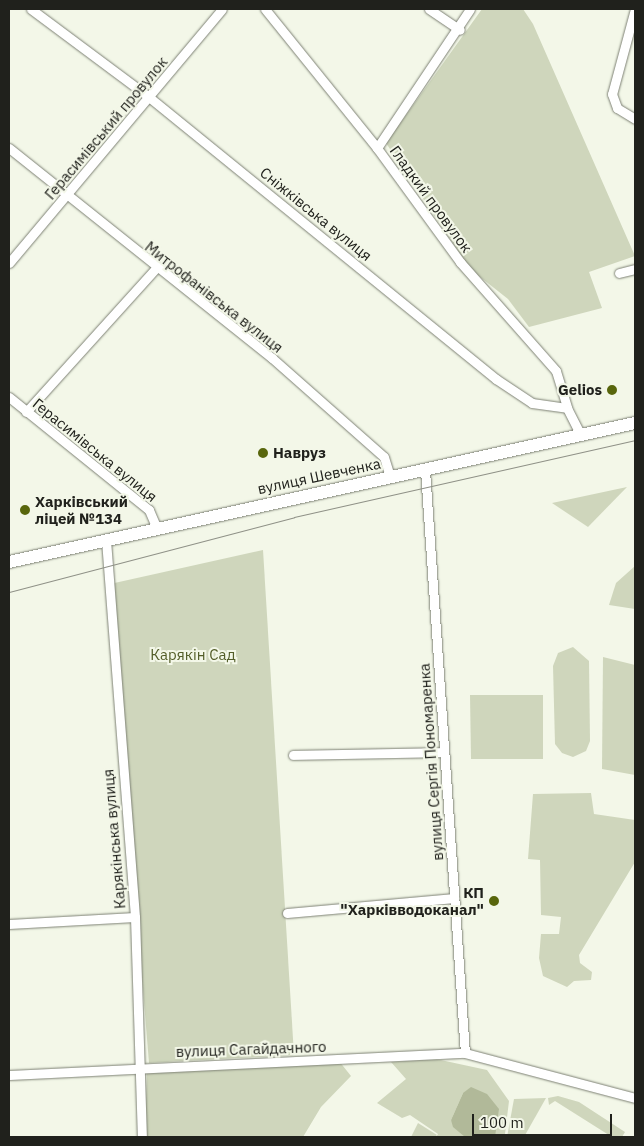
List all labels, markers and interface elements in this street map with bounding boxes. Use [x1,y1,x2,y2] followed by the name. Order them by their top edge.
[41,53,171,203] street label: Герасимівський провулок
[386,142,476,256] street label: Гладкий провулок
[256,163,376,265] street label: Сніжківська вулиця
[141,238,287,356] street label: Митрофанівська вулиця
[558,381,602,399] place label: Gelios
[606,384,618,396] marker: Gelios
[29,394,161,506] street label: Герасимівська вулиця
[273,444,326,462] place label: Навруз
[257,447,269,459] marker: Навруз
[256,454,382,498] street label: вулиця Шевченка
[35,492,128,527] place label: Харківський ліцей №134
[19,504,31,516] marker: Харківський ліцей №134
[150,646,236,664] park label: Карякін Сад
[415,663,447,861] street label: вулиця Сергія Пономаренка
[99,768,129,910] street label: Карякінська вулиця
[340,883,484,918] place label: КП "Харківводоканал"
[488,895,500,907] marker: КП "Харківводоканал"
[175,1037,327,1061] street label: вулиця Сагайдачного
[474,1104,614,1136] scale bar
[480,1113,524,1132] text: 100 m

